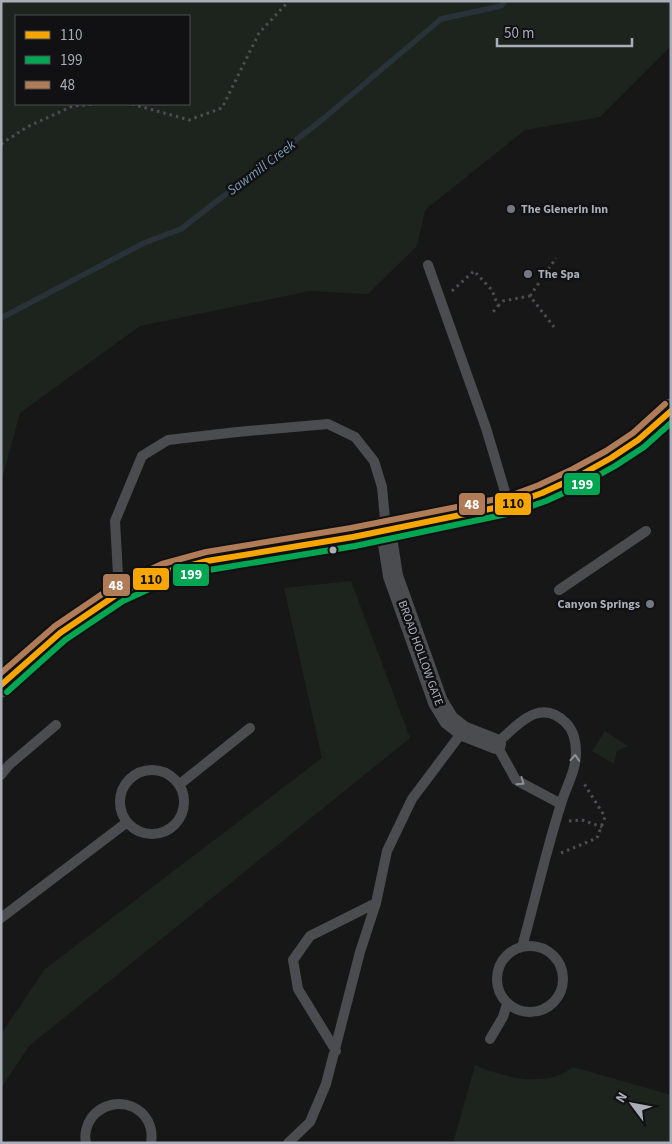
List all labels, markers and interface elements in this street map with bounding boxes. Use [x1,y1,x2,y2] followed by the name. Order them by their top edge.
[15,15,190,105] legend
[497,15,632,47] scale bar
[504,23,534,44] text: 50 m
[60,25,82,46] text: 110
[60,50,82,71] text: 199
[60,75,75,96] text: 48
[223,135,300,200] water label: Sawmill Creek
[521,201,608,218] place label: The Glenerin Inn
[505,203,517,215] marker: The Glenerin Inn
[538,266,580,283] place label: The Spa
[522,268,534,280] marker: The Spa
[563,472,601,496] line badge: 199
[571,475,593,495] text: 199
[458,492,486,516] line badge: 48
[494,492,532,516] line badge: 110
[502,494,524,514] text: 110
[465,495,479,515] text: 48
[328,545,338,555] unlabelled marker
[172,563,210,587] line badge: 199
[180,565,202,585] text: 199
[132,567,170,591] line badge: 110
[140,570,162,590] text: 110
[102,573,131,597] line badge: 48
[109,576,123,596] text: 48
[558,596,640,613] place label: Canyon Springs
[394,598,447,708] street label: BROAD HOLLOW GATE
[644,598,656,610] marker: Canyon Springs
[570,754,581,762] one-way arrow
[516,775,525,785] one-way arrow
[607,1079,657,1129] north arrow
[611,1088,633,1107] text: N

